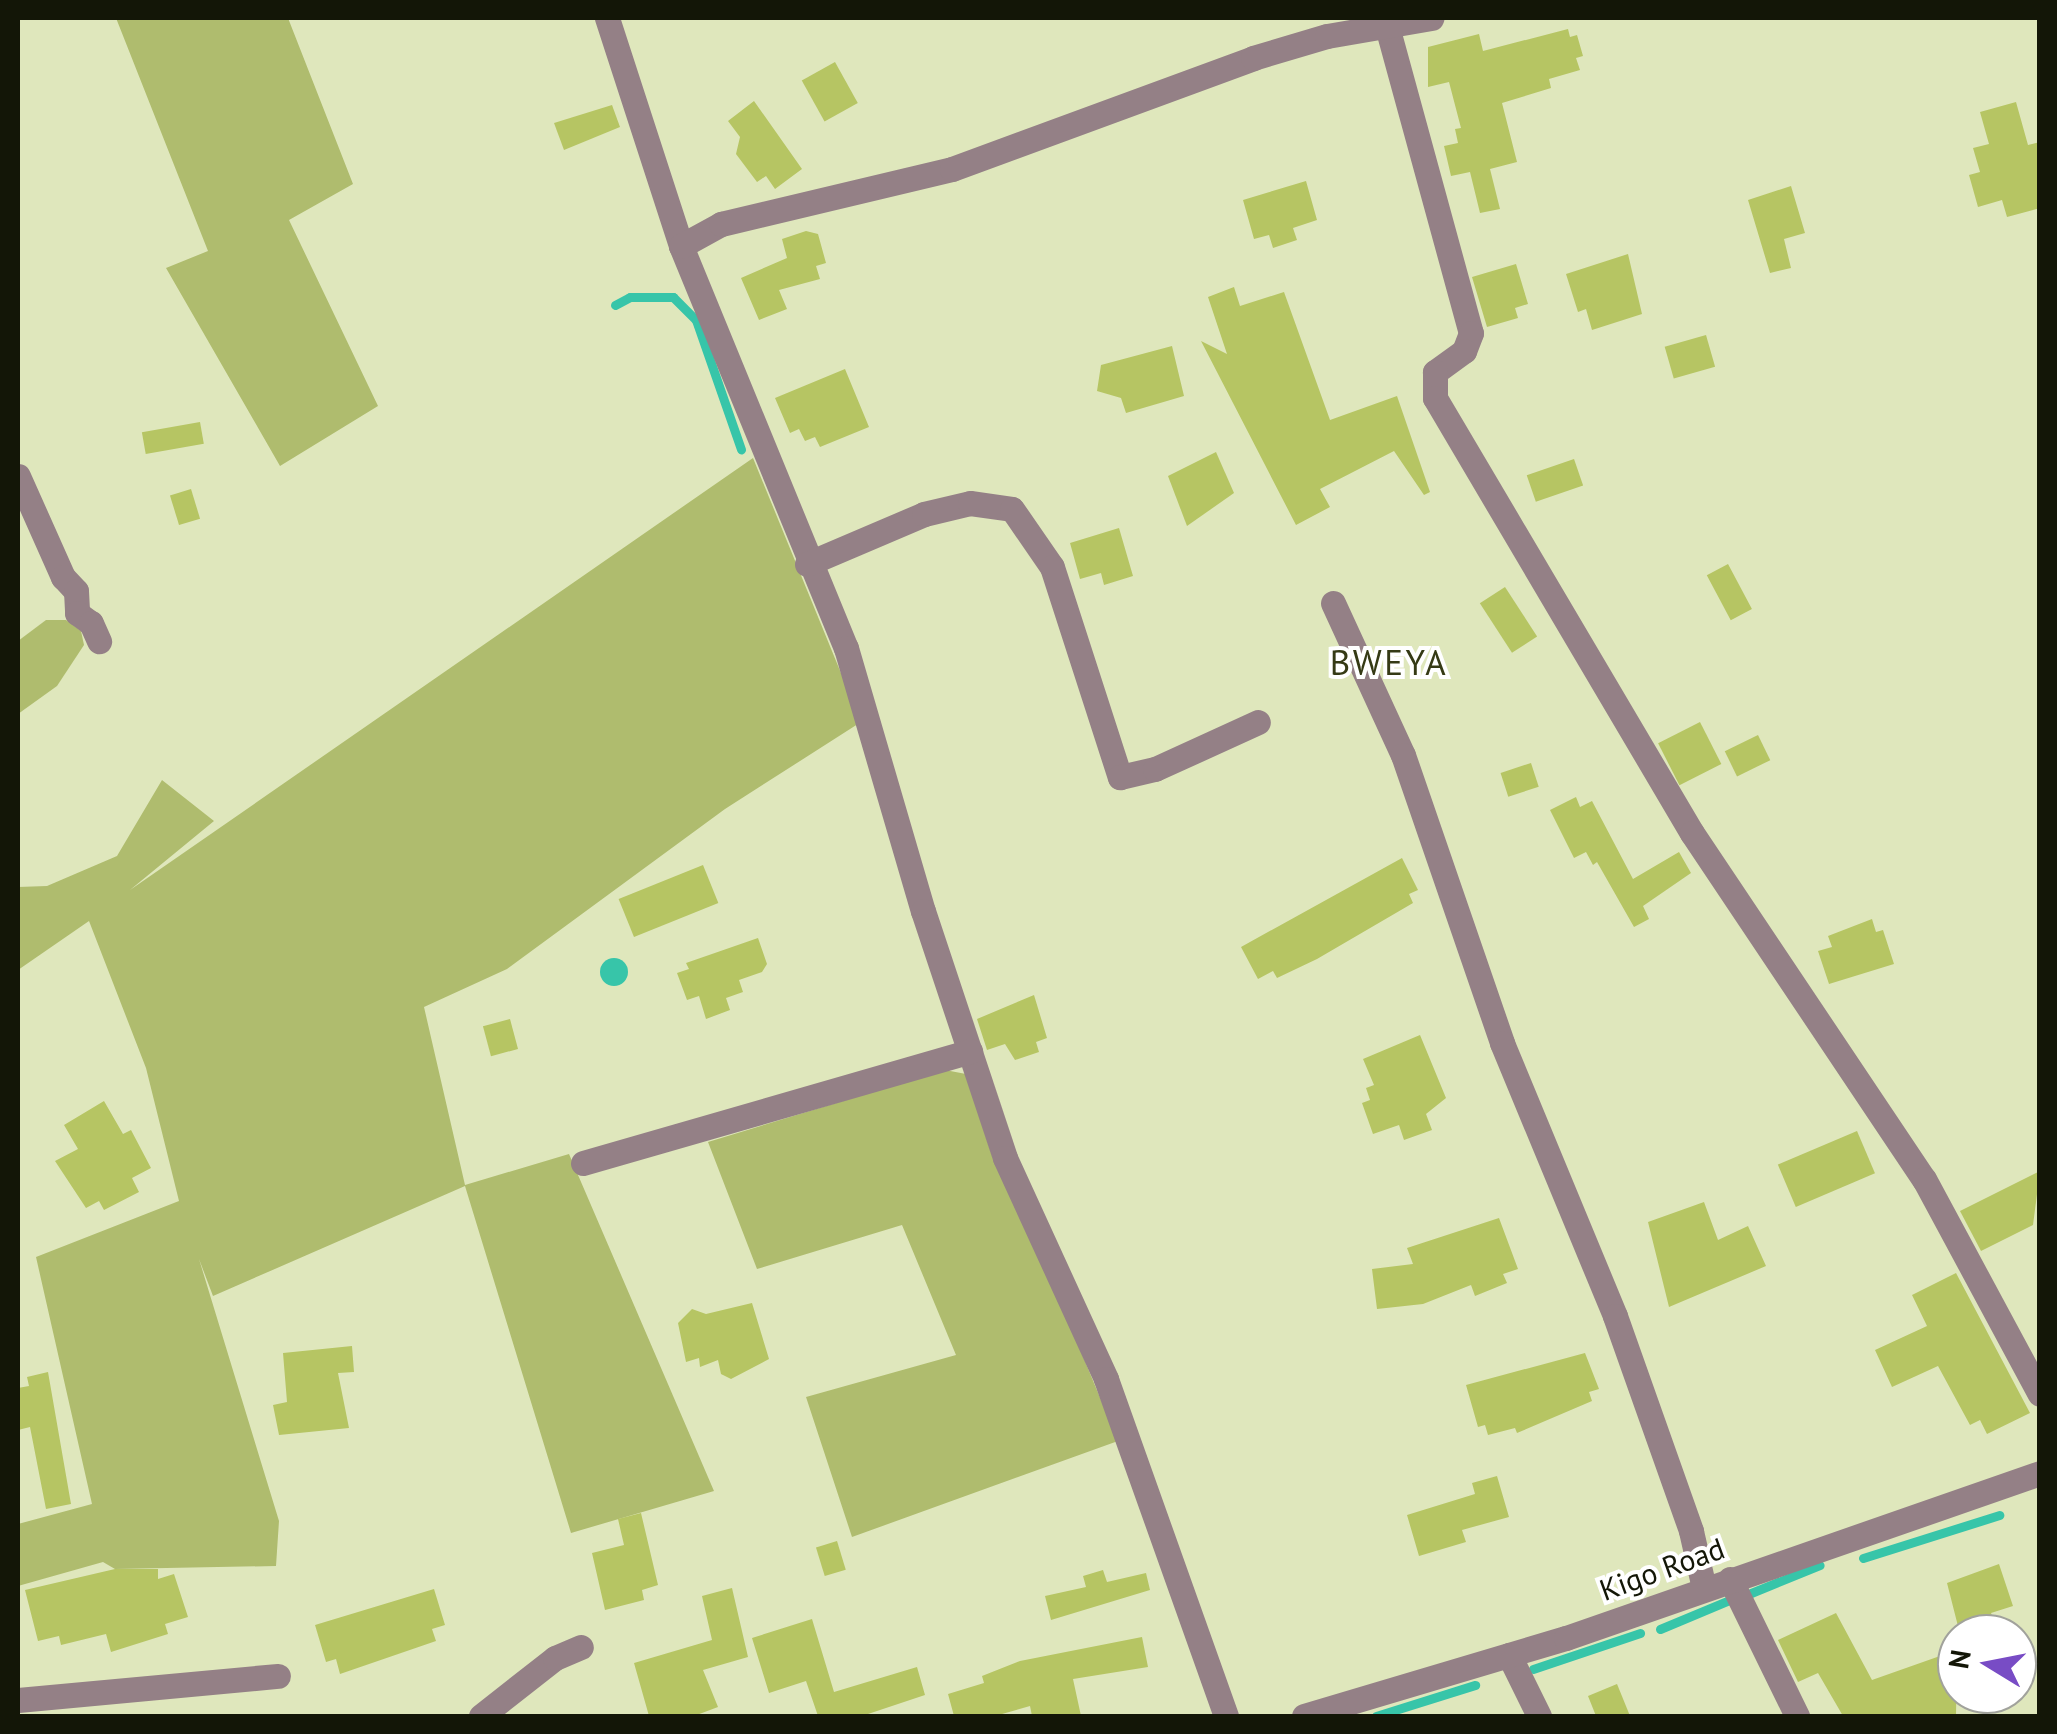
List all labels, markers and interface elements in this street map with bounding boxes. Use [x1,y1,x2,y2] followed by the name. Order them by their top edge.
[1330,641,1448,683] district label: BWEYA
[1595,1530,1729,1608] street label: Kigo Road
[1937,1614,2037,1714] north arrow
[1939,1647,1979,1671] text: N

